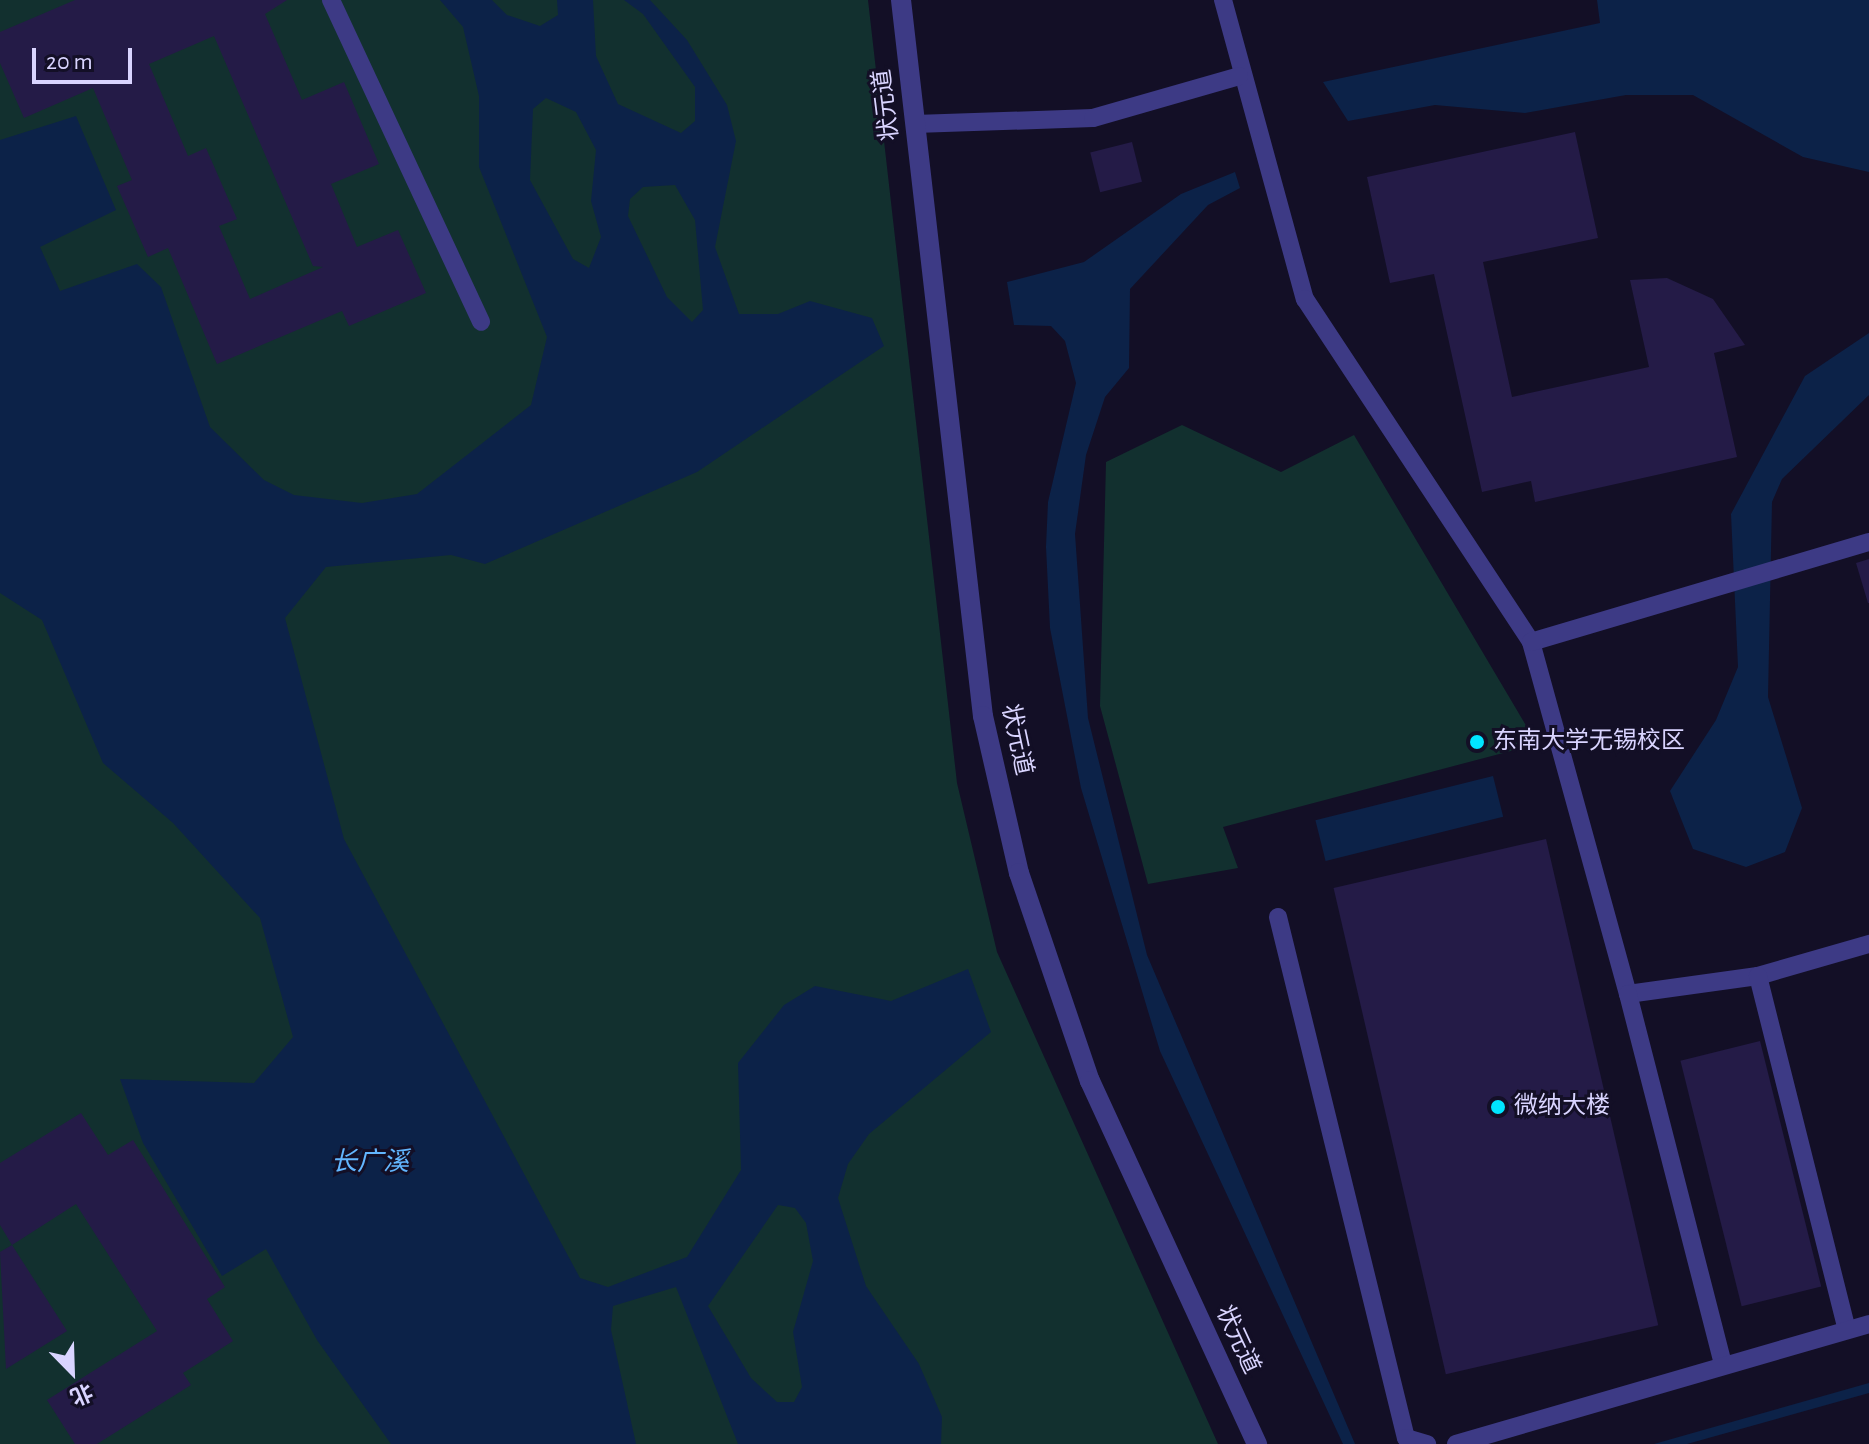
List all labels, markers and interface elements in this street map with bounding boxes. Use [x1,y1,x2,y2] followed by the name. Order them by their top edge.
[36,32,136,82] scale bar
[46,50,93,74] text: 20 m
[868,68,906,142] street label: 状元道
[994,702,1038,778] street label: 状元道
[1493,728,1685,756] place label: 东南大学无锡校区
[1468,733,1486,751] marker: 东南大学无锡校区
[1514,1093,1610,1121] place label: 微纳大楼
[1489,1098,1507,1116] marker: 微纳大楼
[331,1147,409,1179] water label: 长广溪
[1209,1301,1265,1379] street label: 状元道
[32,1332,112,1412] north arrow
[67,1380,96,1409] text: 北

